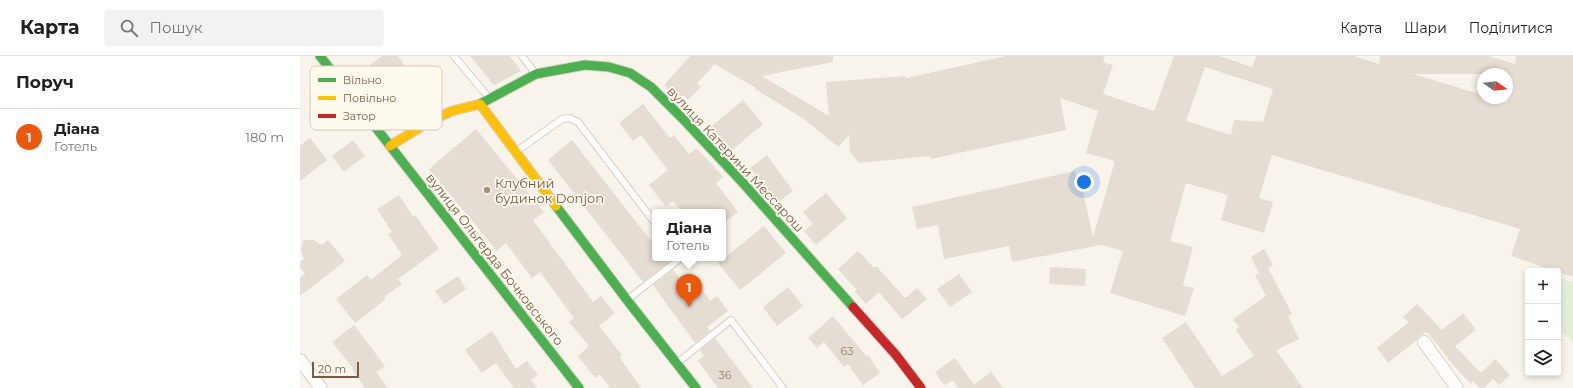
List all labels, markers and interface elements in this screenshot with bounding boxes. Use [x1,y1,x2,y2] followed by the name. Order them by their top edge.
[104,10,384,46] search box
[20,16,80,39] text: Карта
[118,17,140,39] icon: search
[150,18,202,37] text: Пошук
[1340,19,1382,37] text: Карта
[1404,19,1447,37] text: Шари
[1469,19,1553,37] text: Поділитися
[310,66,442,130] legend
[1477,68,1513,104] north arrow
[16,72,74,92] text: Поруч
[343,73,382,87] text: Вільно
[664,83,808,235] street label: вулиця Катерини Мессарош
[343,91,396,105] text: Повільно
[343,109,376,123] text: Затор
[54,119,100,138] text: Діана
[26,129,32,145] text: 1
[245,129,284,145] text: 180 m
[54,138,97,154] text: Готель
[423,170,567,348] street label: вулиця Ольгерда Бочковського
[1074,172,1094,192] your location
[495,175,604,206] place label: Клубний будинок Donjon
[482,185,492,195] marker: Клубний будинок Donjon
[652,209,726,261] popup
[666,218,712,237] text: Діана
[666,237,709,253] text: Готель
[1525,268,1561,376] map controls
[1525,268,1561,304] button: +
[676,274,702,307] pin: 1
[1525,304,1561,340] button: −
[1525,340,1561,376] button: layers
[841,344,853,358] house number: 63
[312,360,359,379] scale bar
[318,362,346,376] text: 20 m
[719,368,732,382] house number: 36

